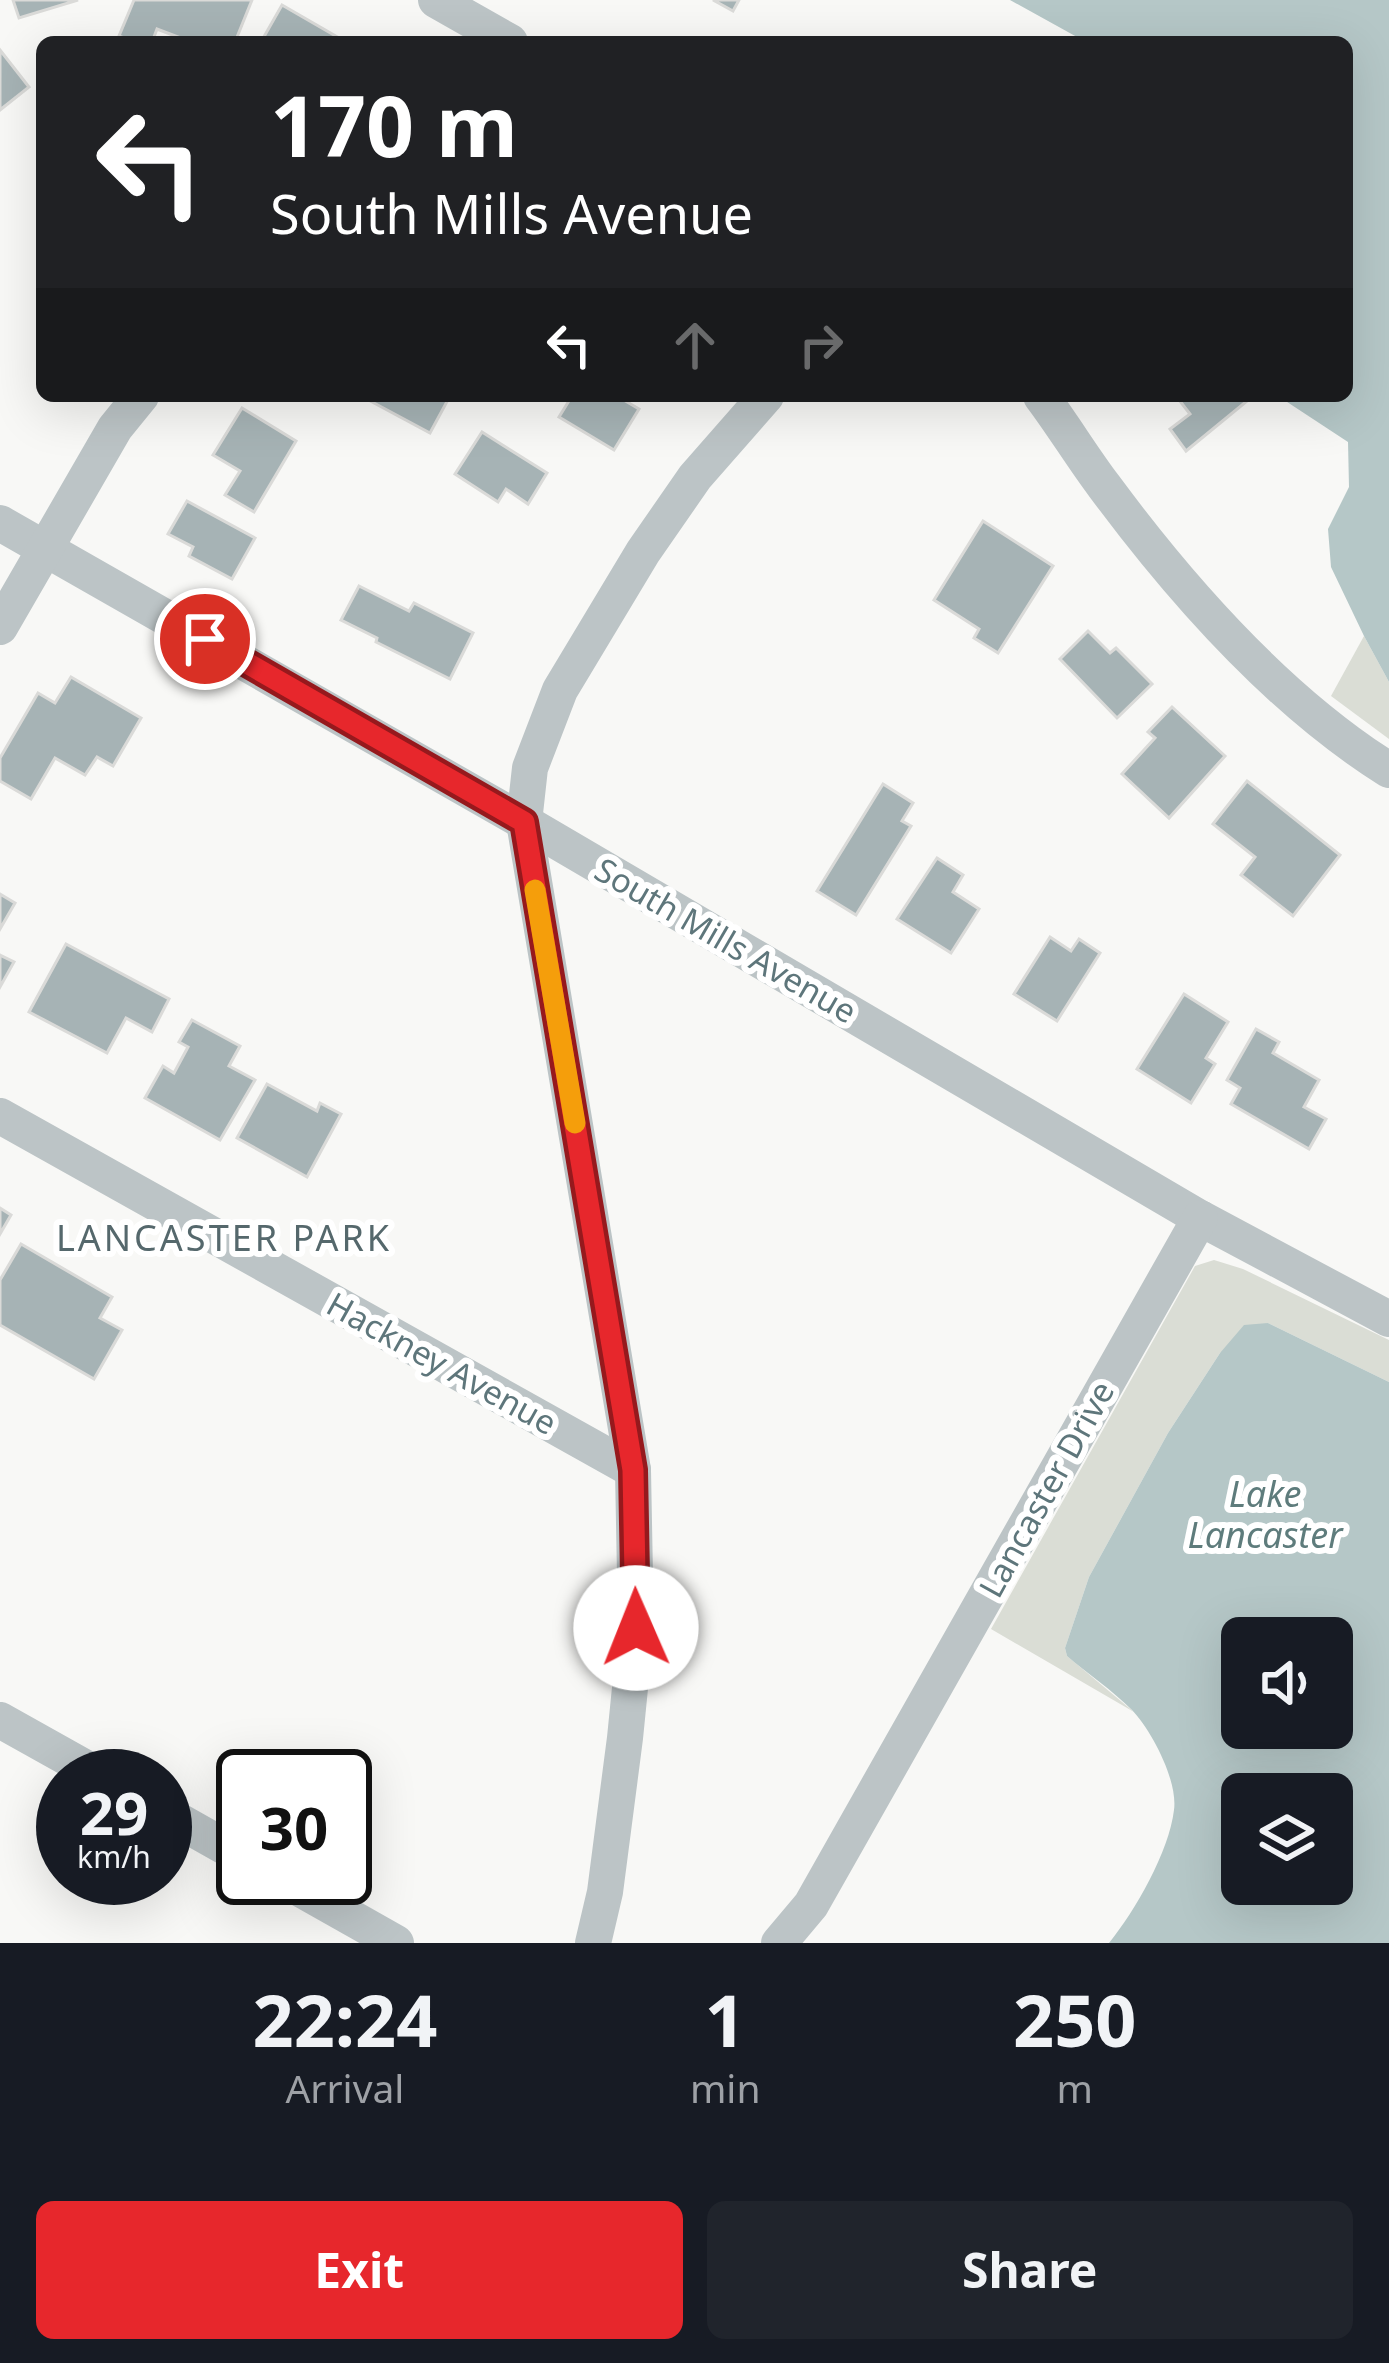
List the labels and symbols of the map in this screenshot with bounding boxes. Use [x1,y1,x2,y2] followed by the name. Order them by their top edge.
[154,588,256,690] pin
[587,847,865,1033] street label: South Mills Avenue
[56,1213,392,1262] district label: LANCASTER PARK
[319,1281,565,1445] street label: Hackney Avenue
[968,1373,1124,1605] street label: Lancaster Drive
[1187,1469,1344,1559] water label: Lake Lancaster
[573,1565,699,1691] position arrow
[216,1749,372,1905] speed limit sign: 30

